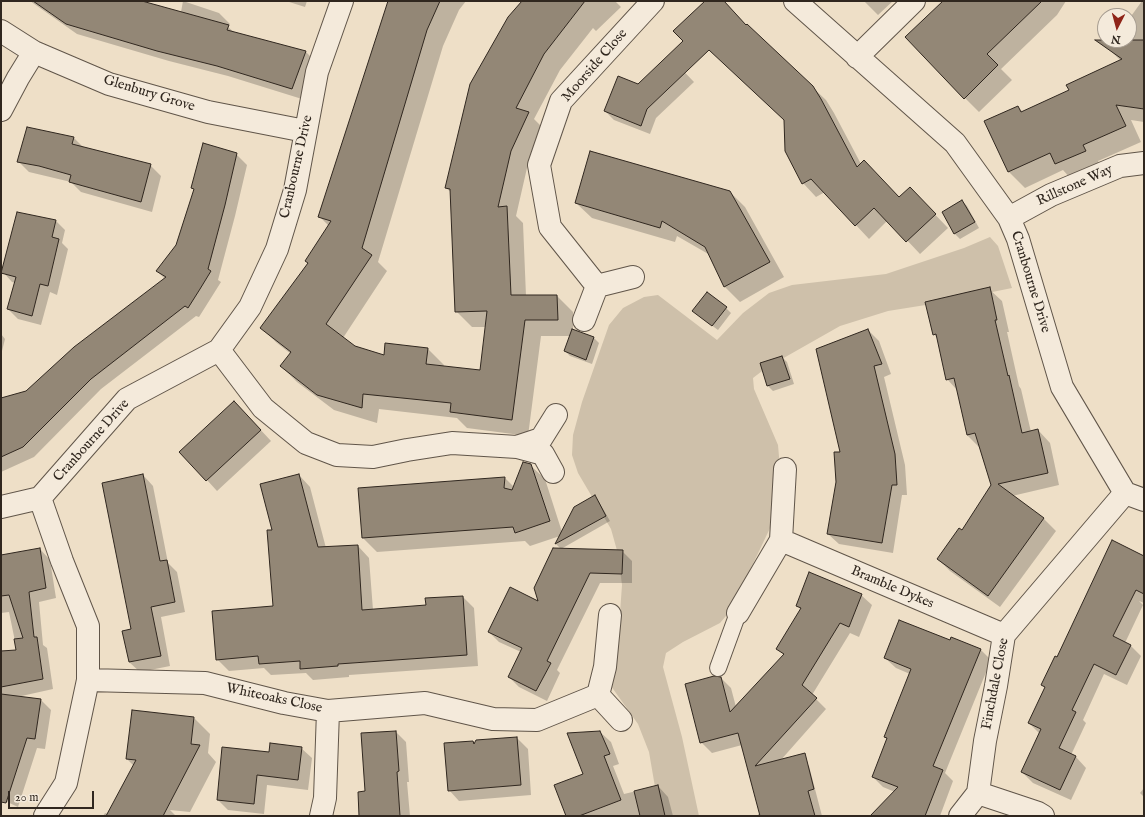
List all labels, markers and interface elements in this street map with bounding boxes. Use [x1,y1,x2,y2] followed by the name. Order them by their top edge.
[1097,8,1137,48] north arrow
[559,26,631,106] street label: Moorside Close
[1110,31,1121,46] text: N
[101,72,197,116] street label: Glenbury Grove
[277,114,317,220] street label: Cranbourne Drive
[1034,162,1116,210] street label: Rillstone Way
[1007,229,1053,335] street label: Cranbourne Drive
[50,396,134,486] street label: Cranbourne Drive
[848,563,936,613] street label: Bramble Dykes
[979,637,1013,731] street label: Finchdale Close
[224,681,324,717] street label: Whiteoaks Close
[10,783,96,809] scale bar
[15,790,38,805] text: 20 m

